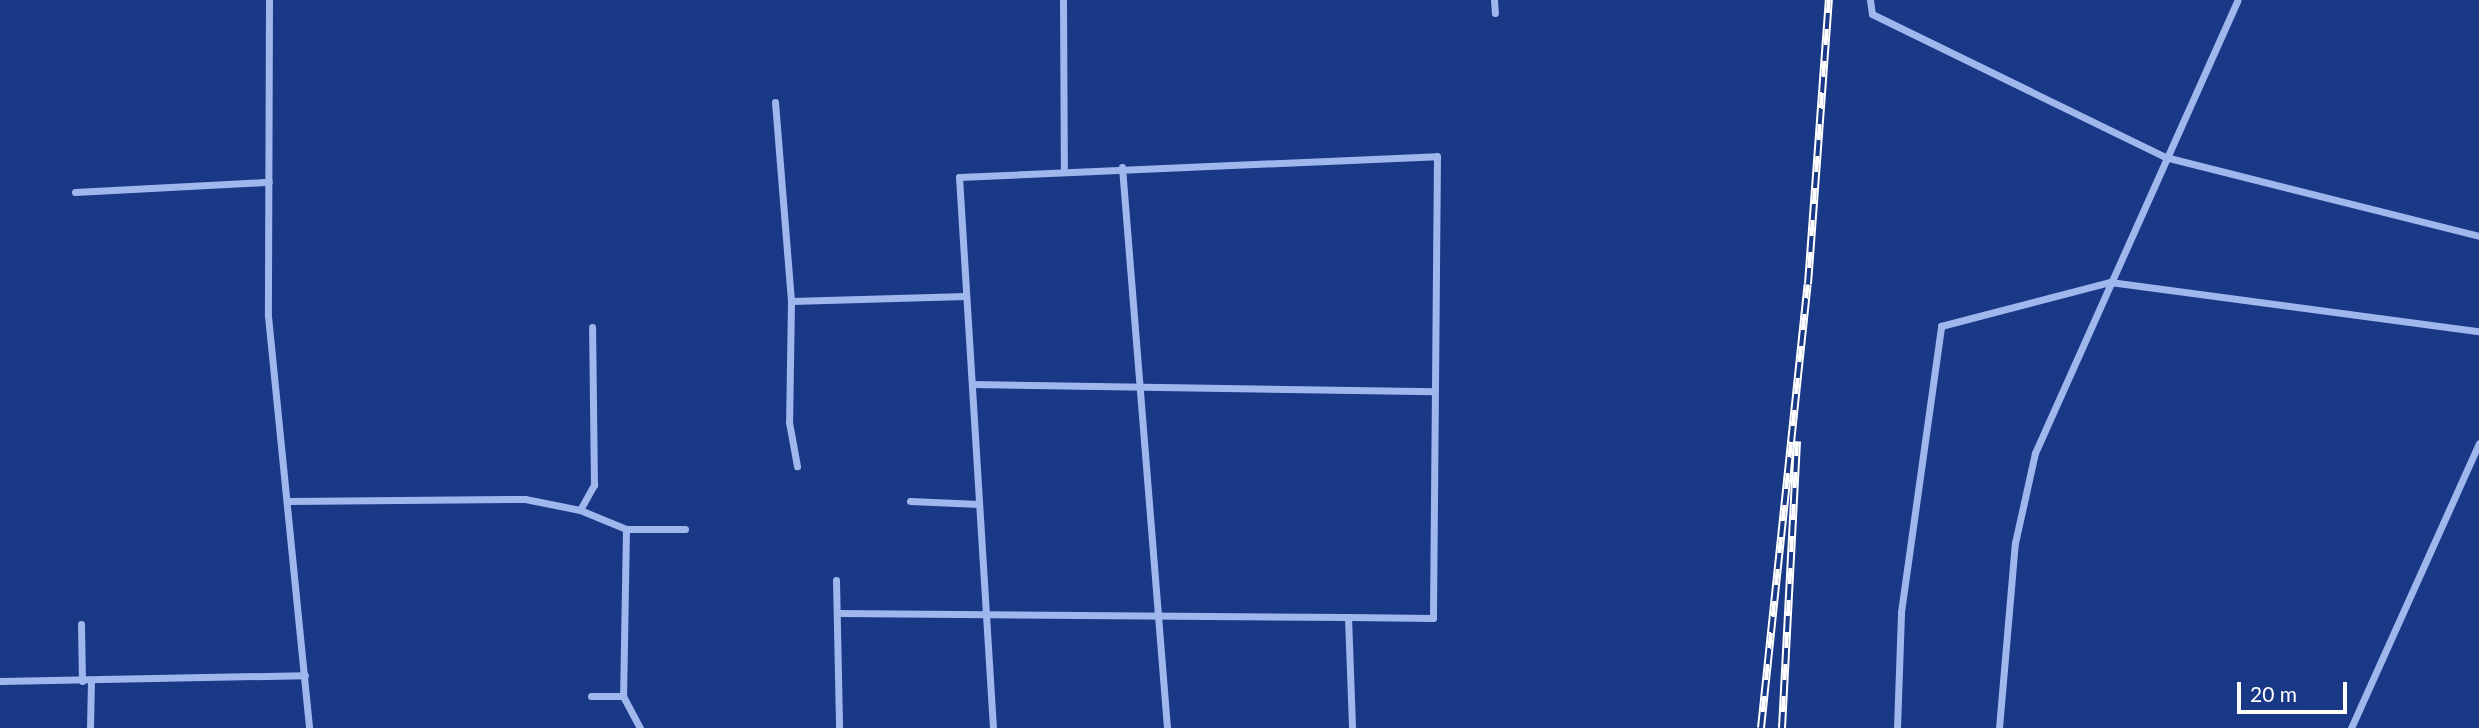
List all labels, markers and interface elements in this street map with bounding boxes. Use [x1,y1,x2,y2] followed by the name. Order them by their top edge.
[2241,668,2351,712] scale bar
[2250,681,2297,706] text: 20 m

